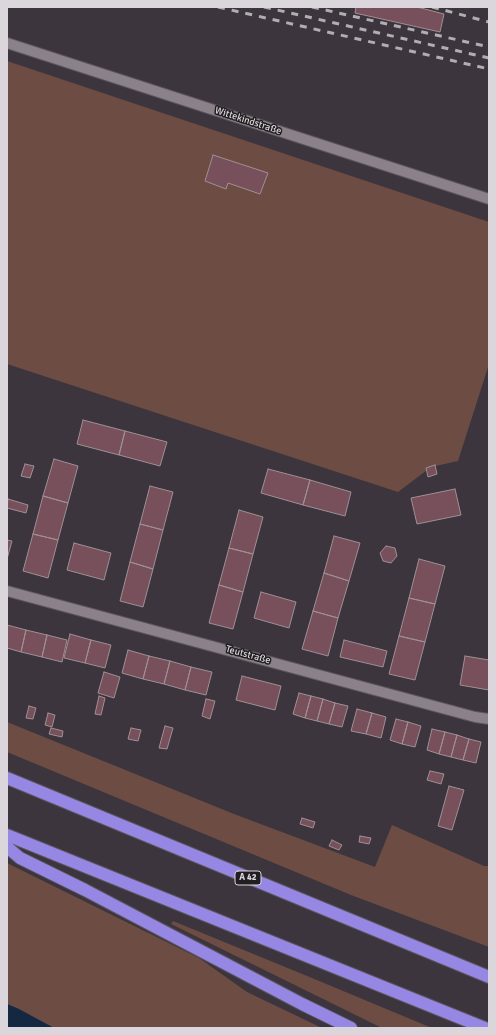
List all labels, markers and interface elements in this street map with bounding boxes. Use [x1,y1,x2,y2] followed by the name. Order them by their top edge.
[213,105,283,137] street label: Wittekindstraße
[224,643,272,667] street label: Teutstraße
[235,871,261,885] road number: A 42

